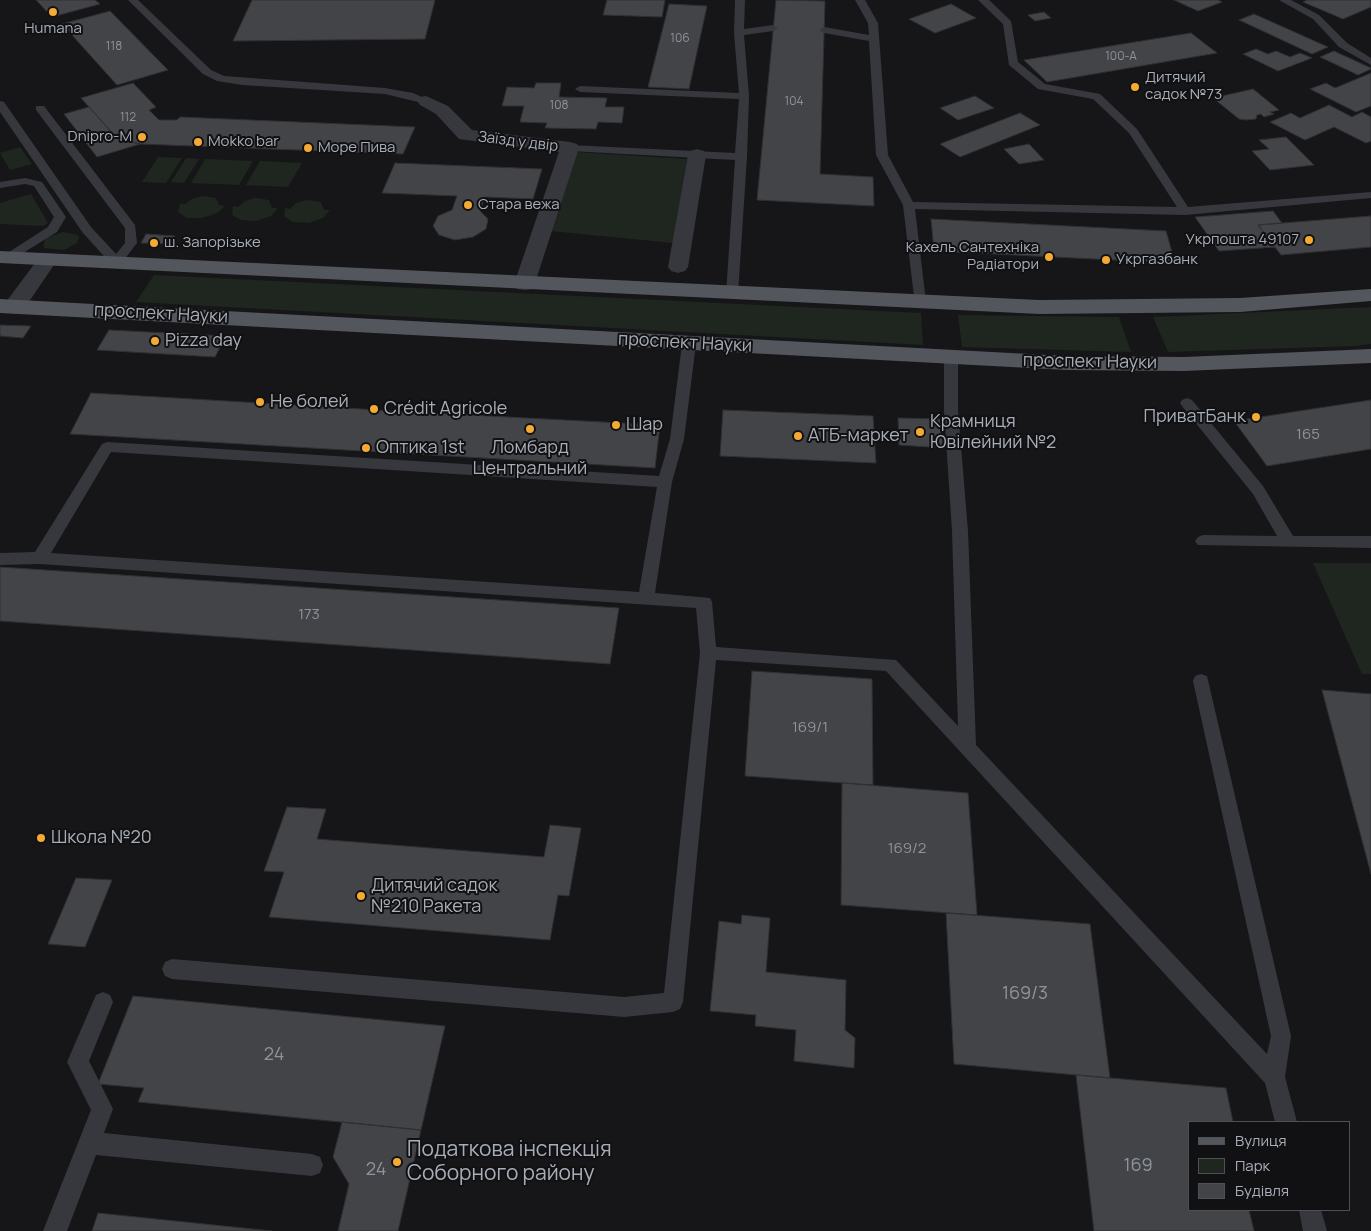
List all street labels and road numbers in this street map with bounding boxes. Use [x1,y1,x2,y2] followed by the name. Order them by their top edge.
[477,128,559,156] street label: Заїзд у двір
[93,300,229,328] street label: проспект Науки
[617,329,753,357] street label: проспект Науки
[1023,350,1157,374] street label: проспект Науки

